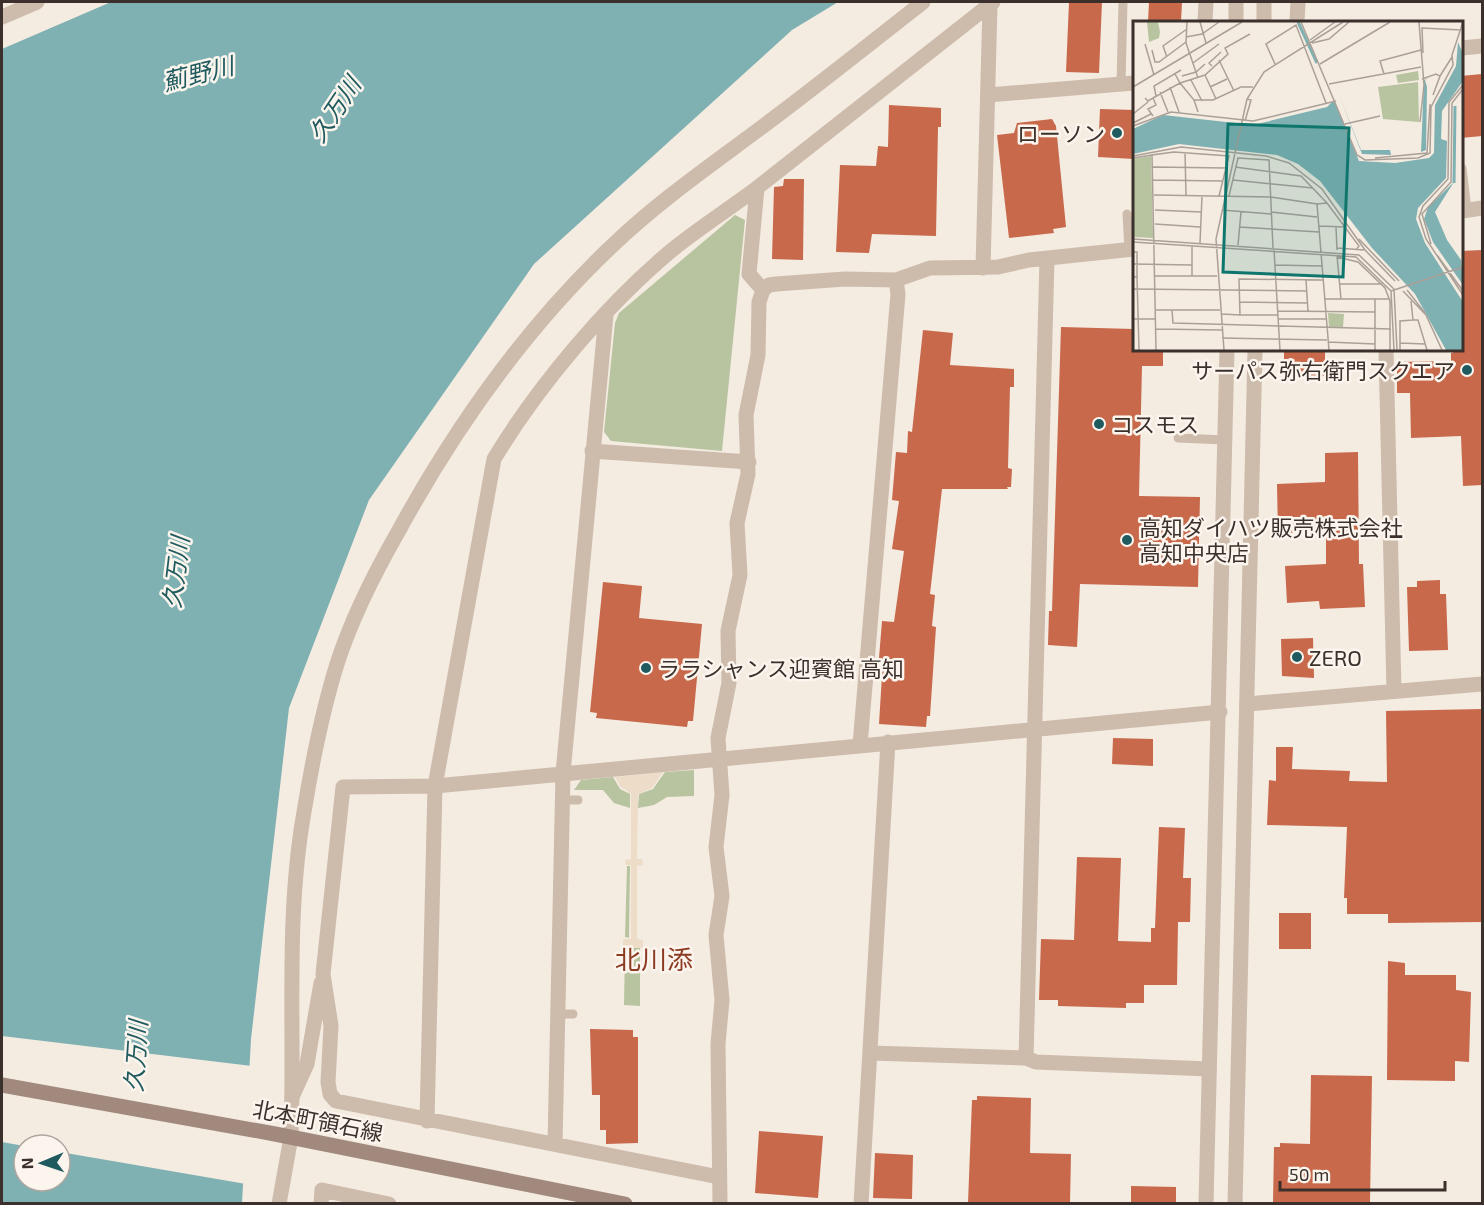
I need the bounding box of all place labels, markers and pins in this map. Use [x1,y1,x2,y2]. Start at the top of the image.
place label: ローソン [1017,120,1105,146]
marker: ローソン [1110,126,1124,140]
place label: サーパス弥右衛門スクエア [1191,357,1455,383]
marker: サーパス弥右衛門スクエア [1460,363,1474,377]
place label: コスモス [1111,411,1199,437]
marker: コスモス [1092,417,1106,431]
place label: 高知ダイハツ販売株式会社 高知中央店 [1139,514,1403,565]
marker: 高知ダイハツ販売株式会社 高知中央店 [1120,533,1134,547]
place label: ZERO [1309,644,1362,670]
marker: ZERO [1290,650,1304,664]
place label: ララシャンス迎賓館 高知 [658,655,904,681]
marker: ララシャンス迎賓館 高知 [639,661,653,675]

